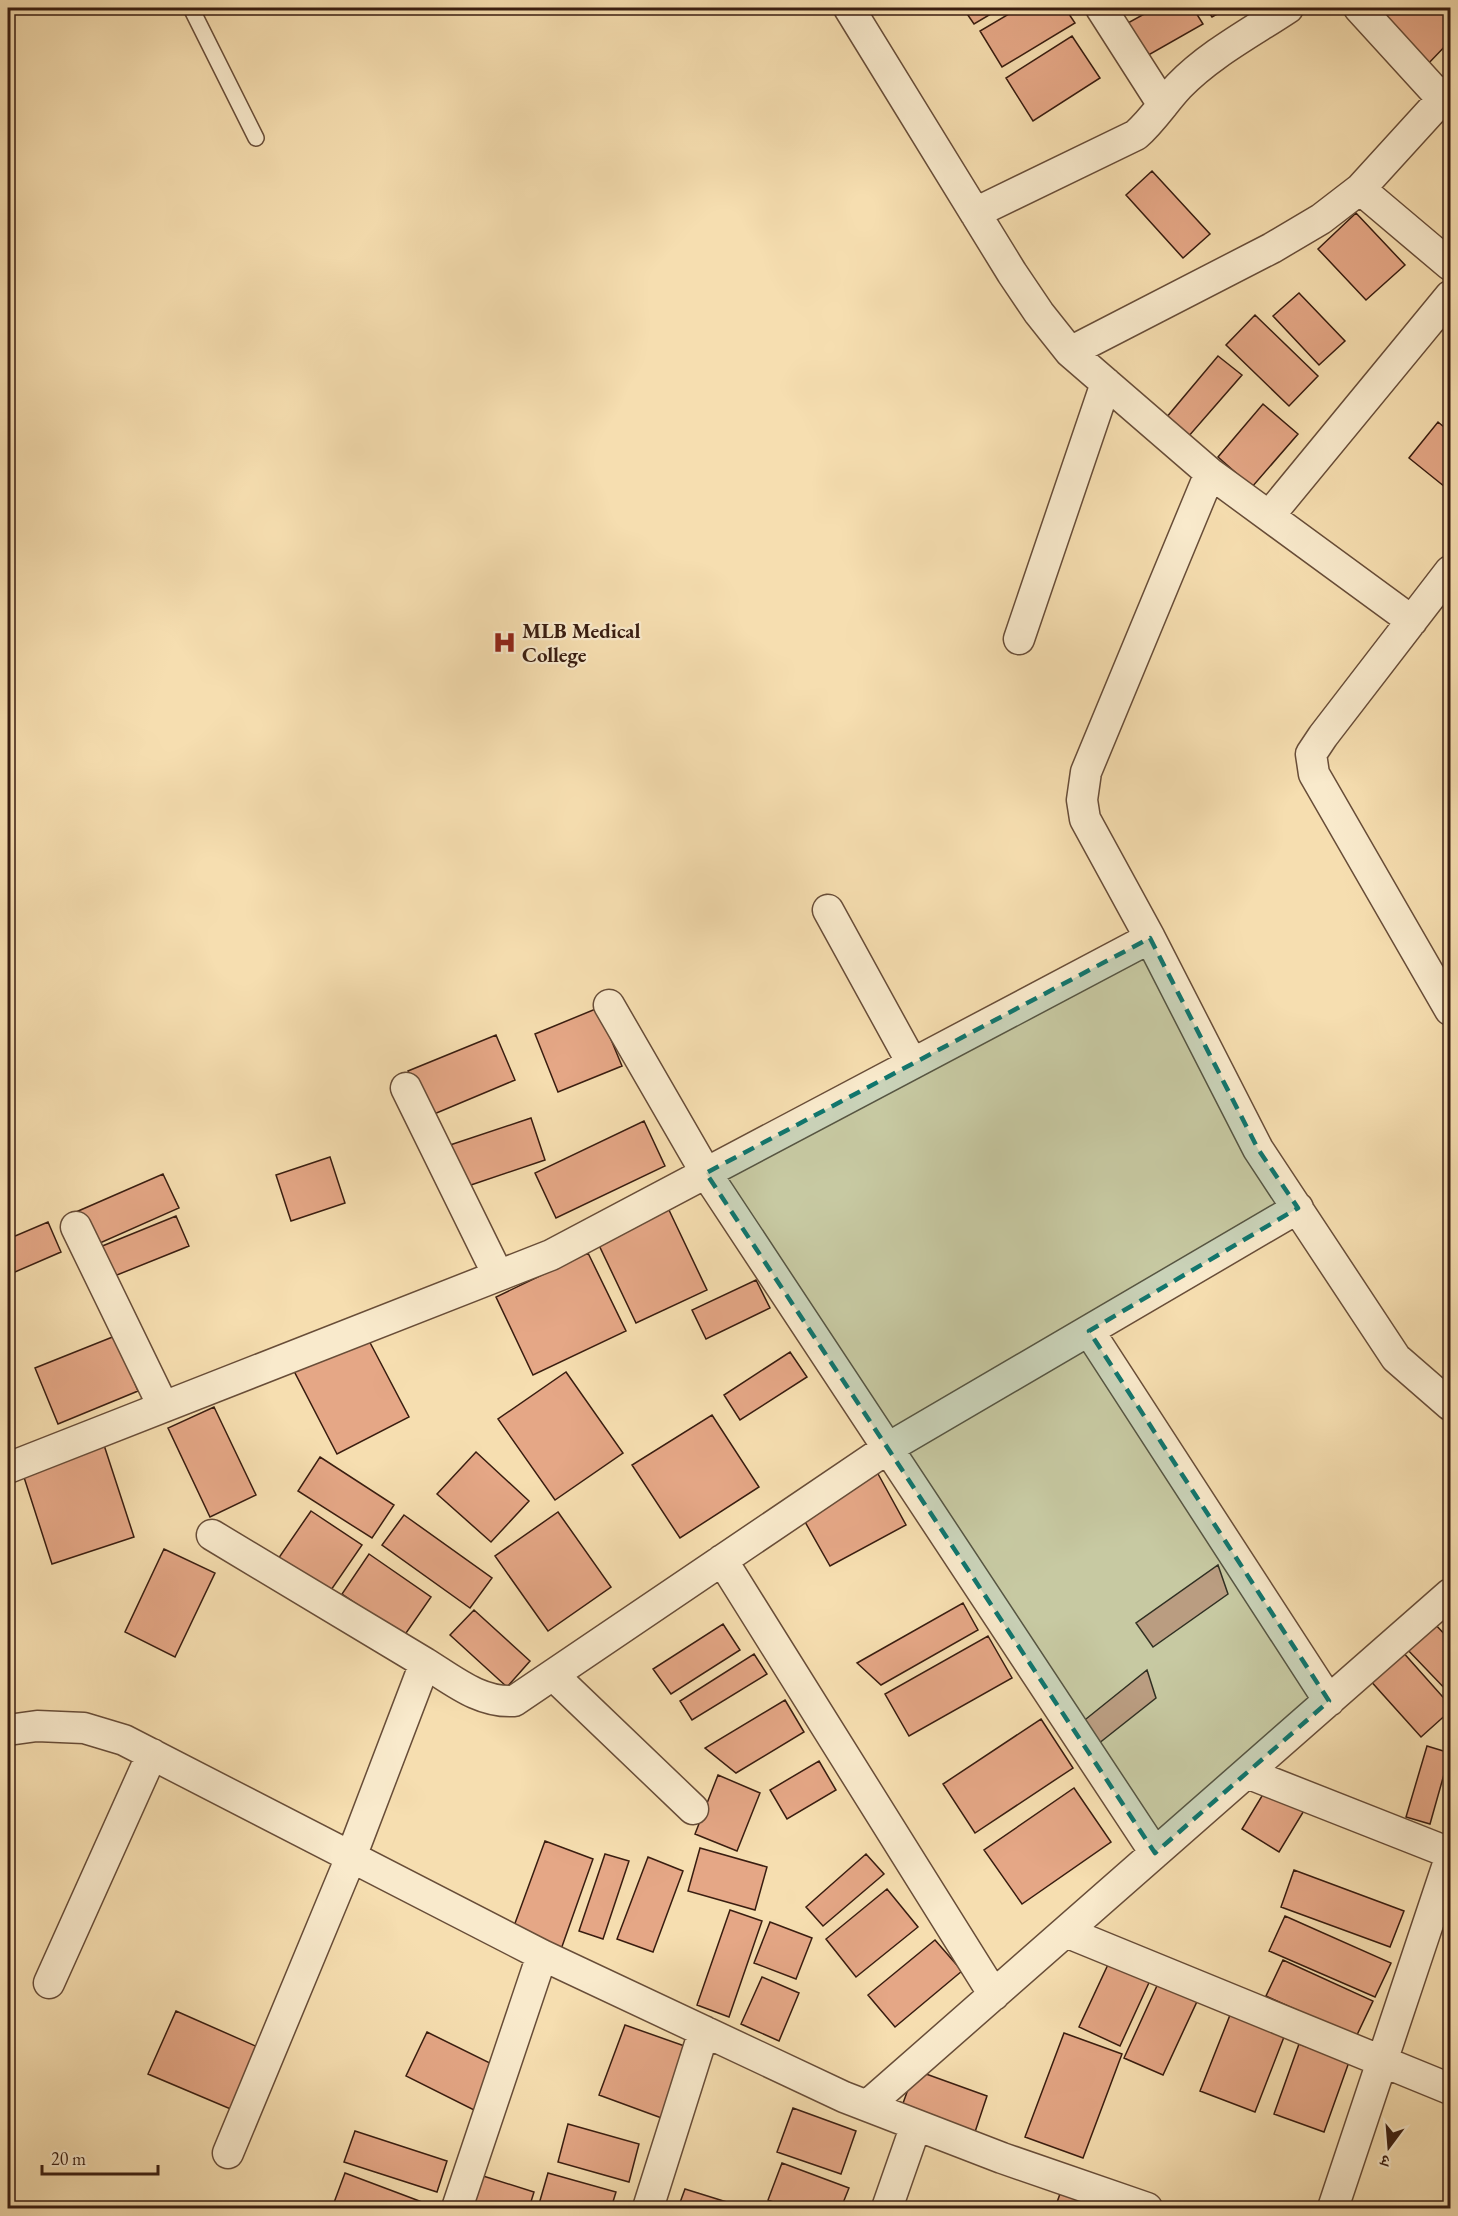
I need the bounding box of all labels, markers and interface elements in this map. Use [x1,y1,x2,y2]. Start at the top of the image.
place label: MLB Medical College [522,617,641,668]
hospital icon: MLB Medical College [491,630,517,656]
north arrow [1359,2117,1419,2177]
scale bar [42,2138,158,2176]
text: 20 m [51,2147,86,2170]
text: उ [1376,2149,1393,2172]

